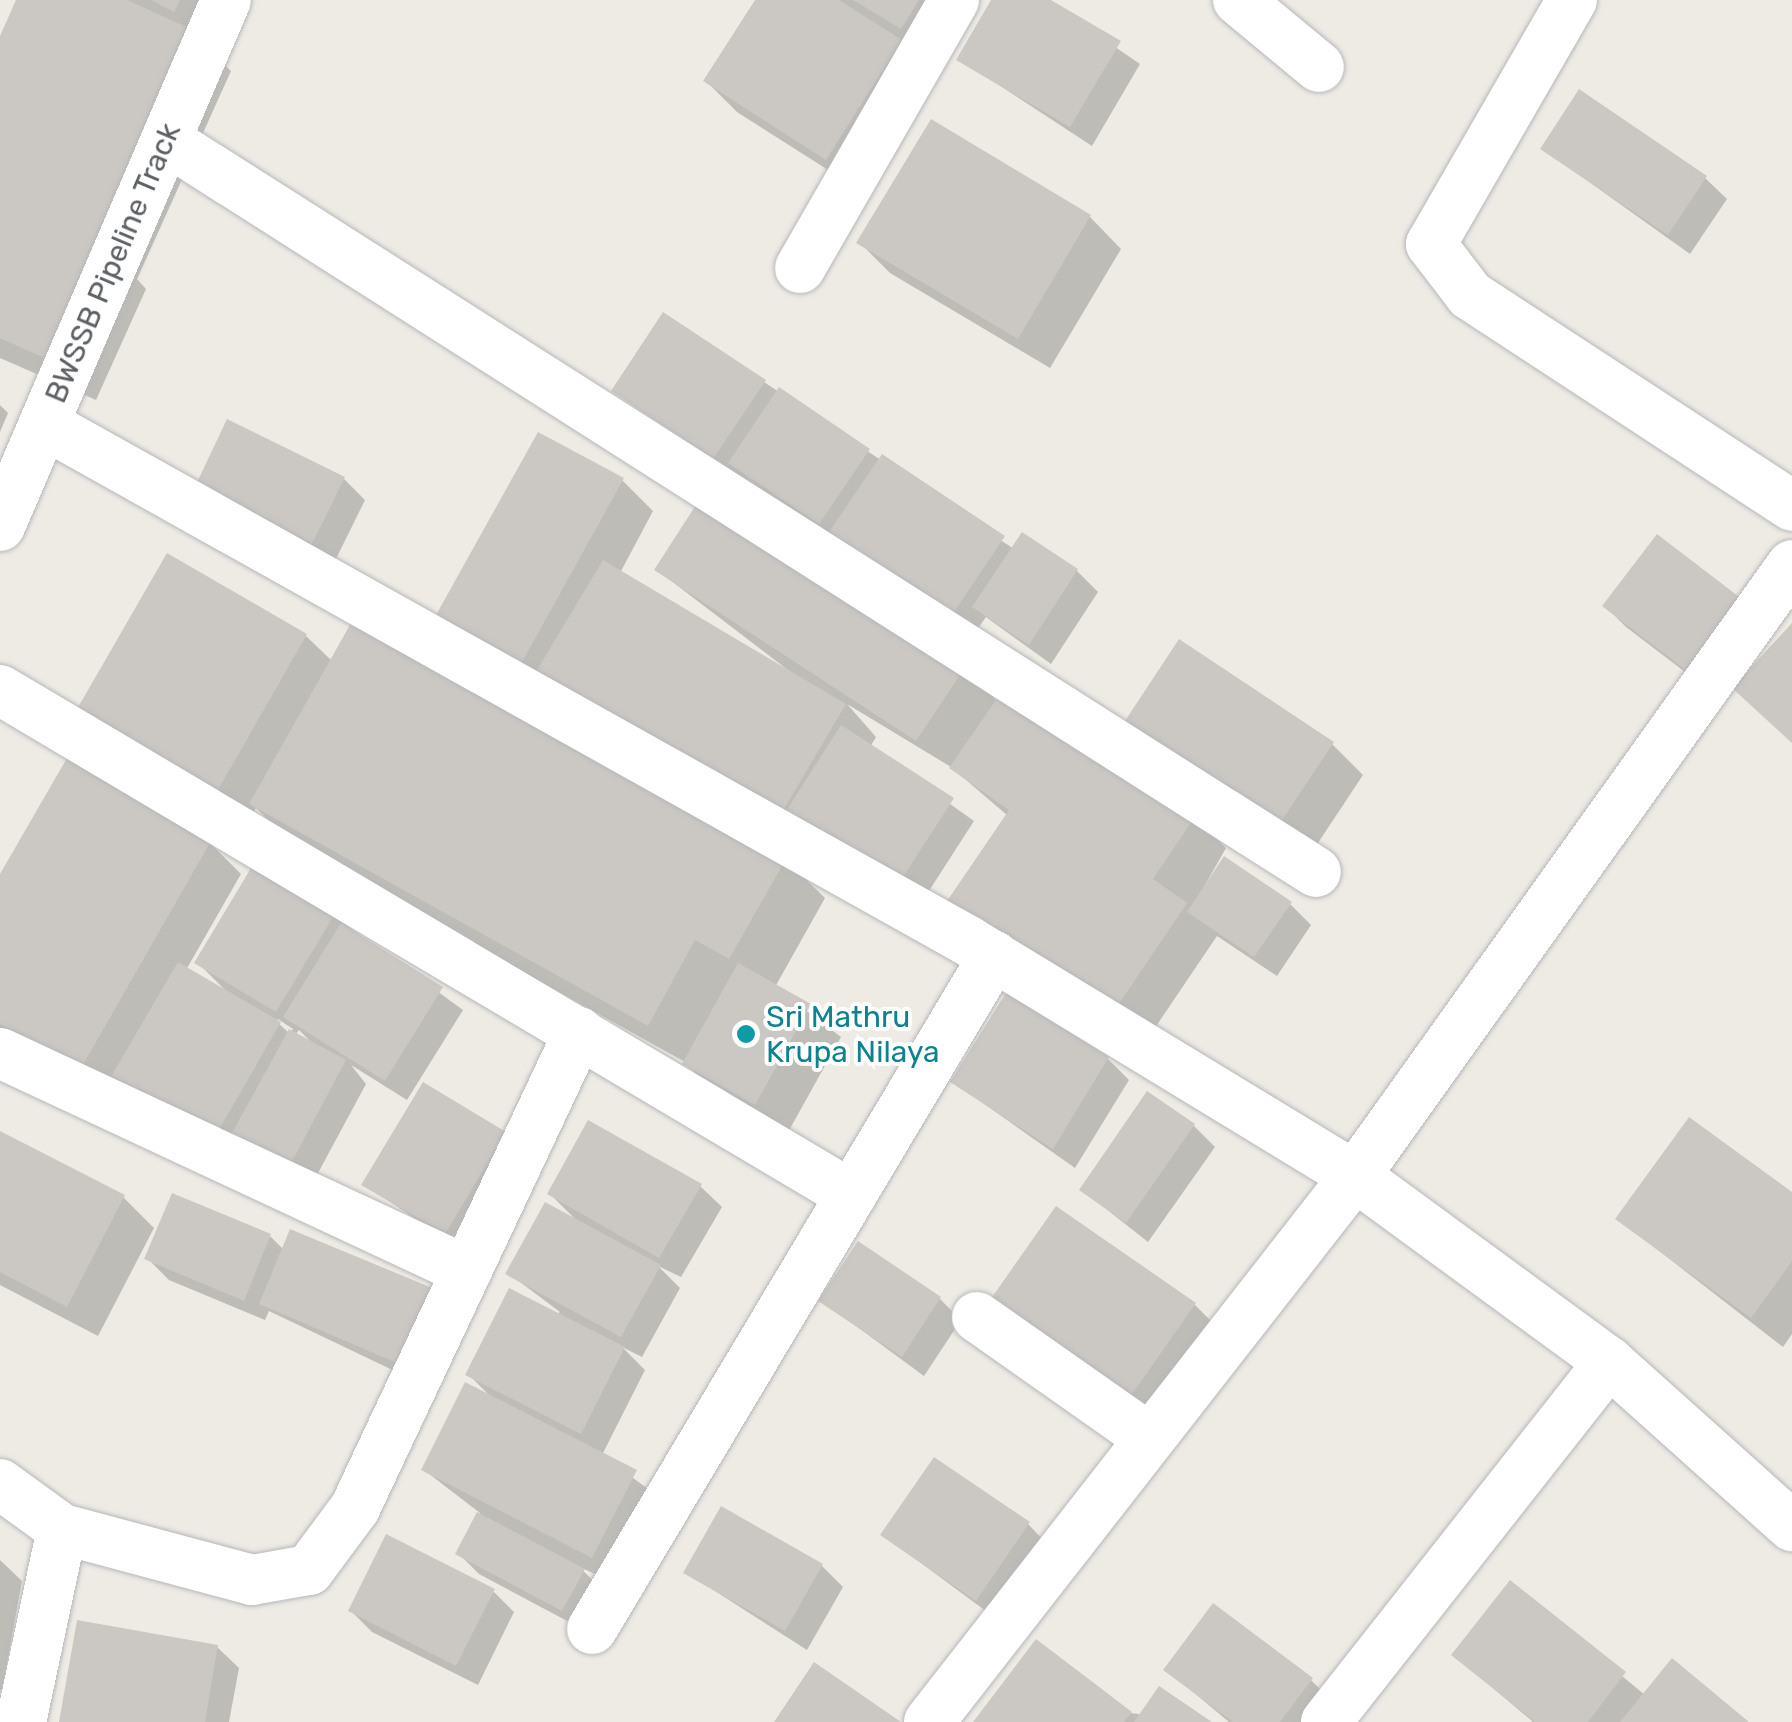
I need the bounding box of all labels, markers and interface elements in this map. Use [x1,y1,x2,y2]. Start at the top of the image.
street label: BWSSB Pipeline Track [38,117,188,409]
place label: Sri Mathru Krupa Nilaya [766,999,939,1070]
marker: Sri Mathru Krupa Nilaya [735,1023,757,1045]

